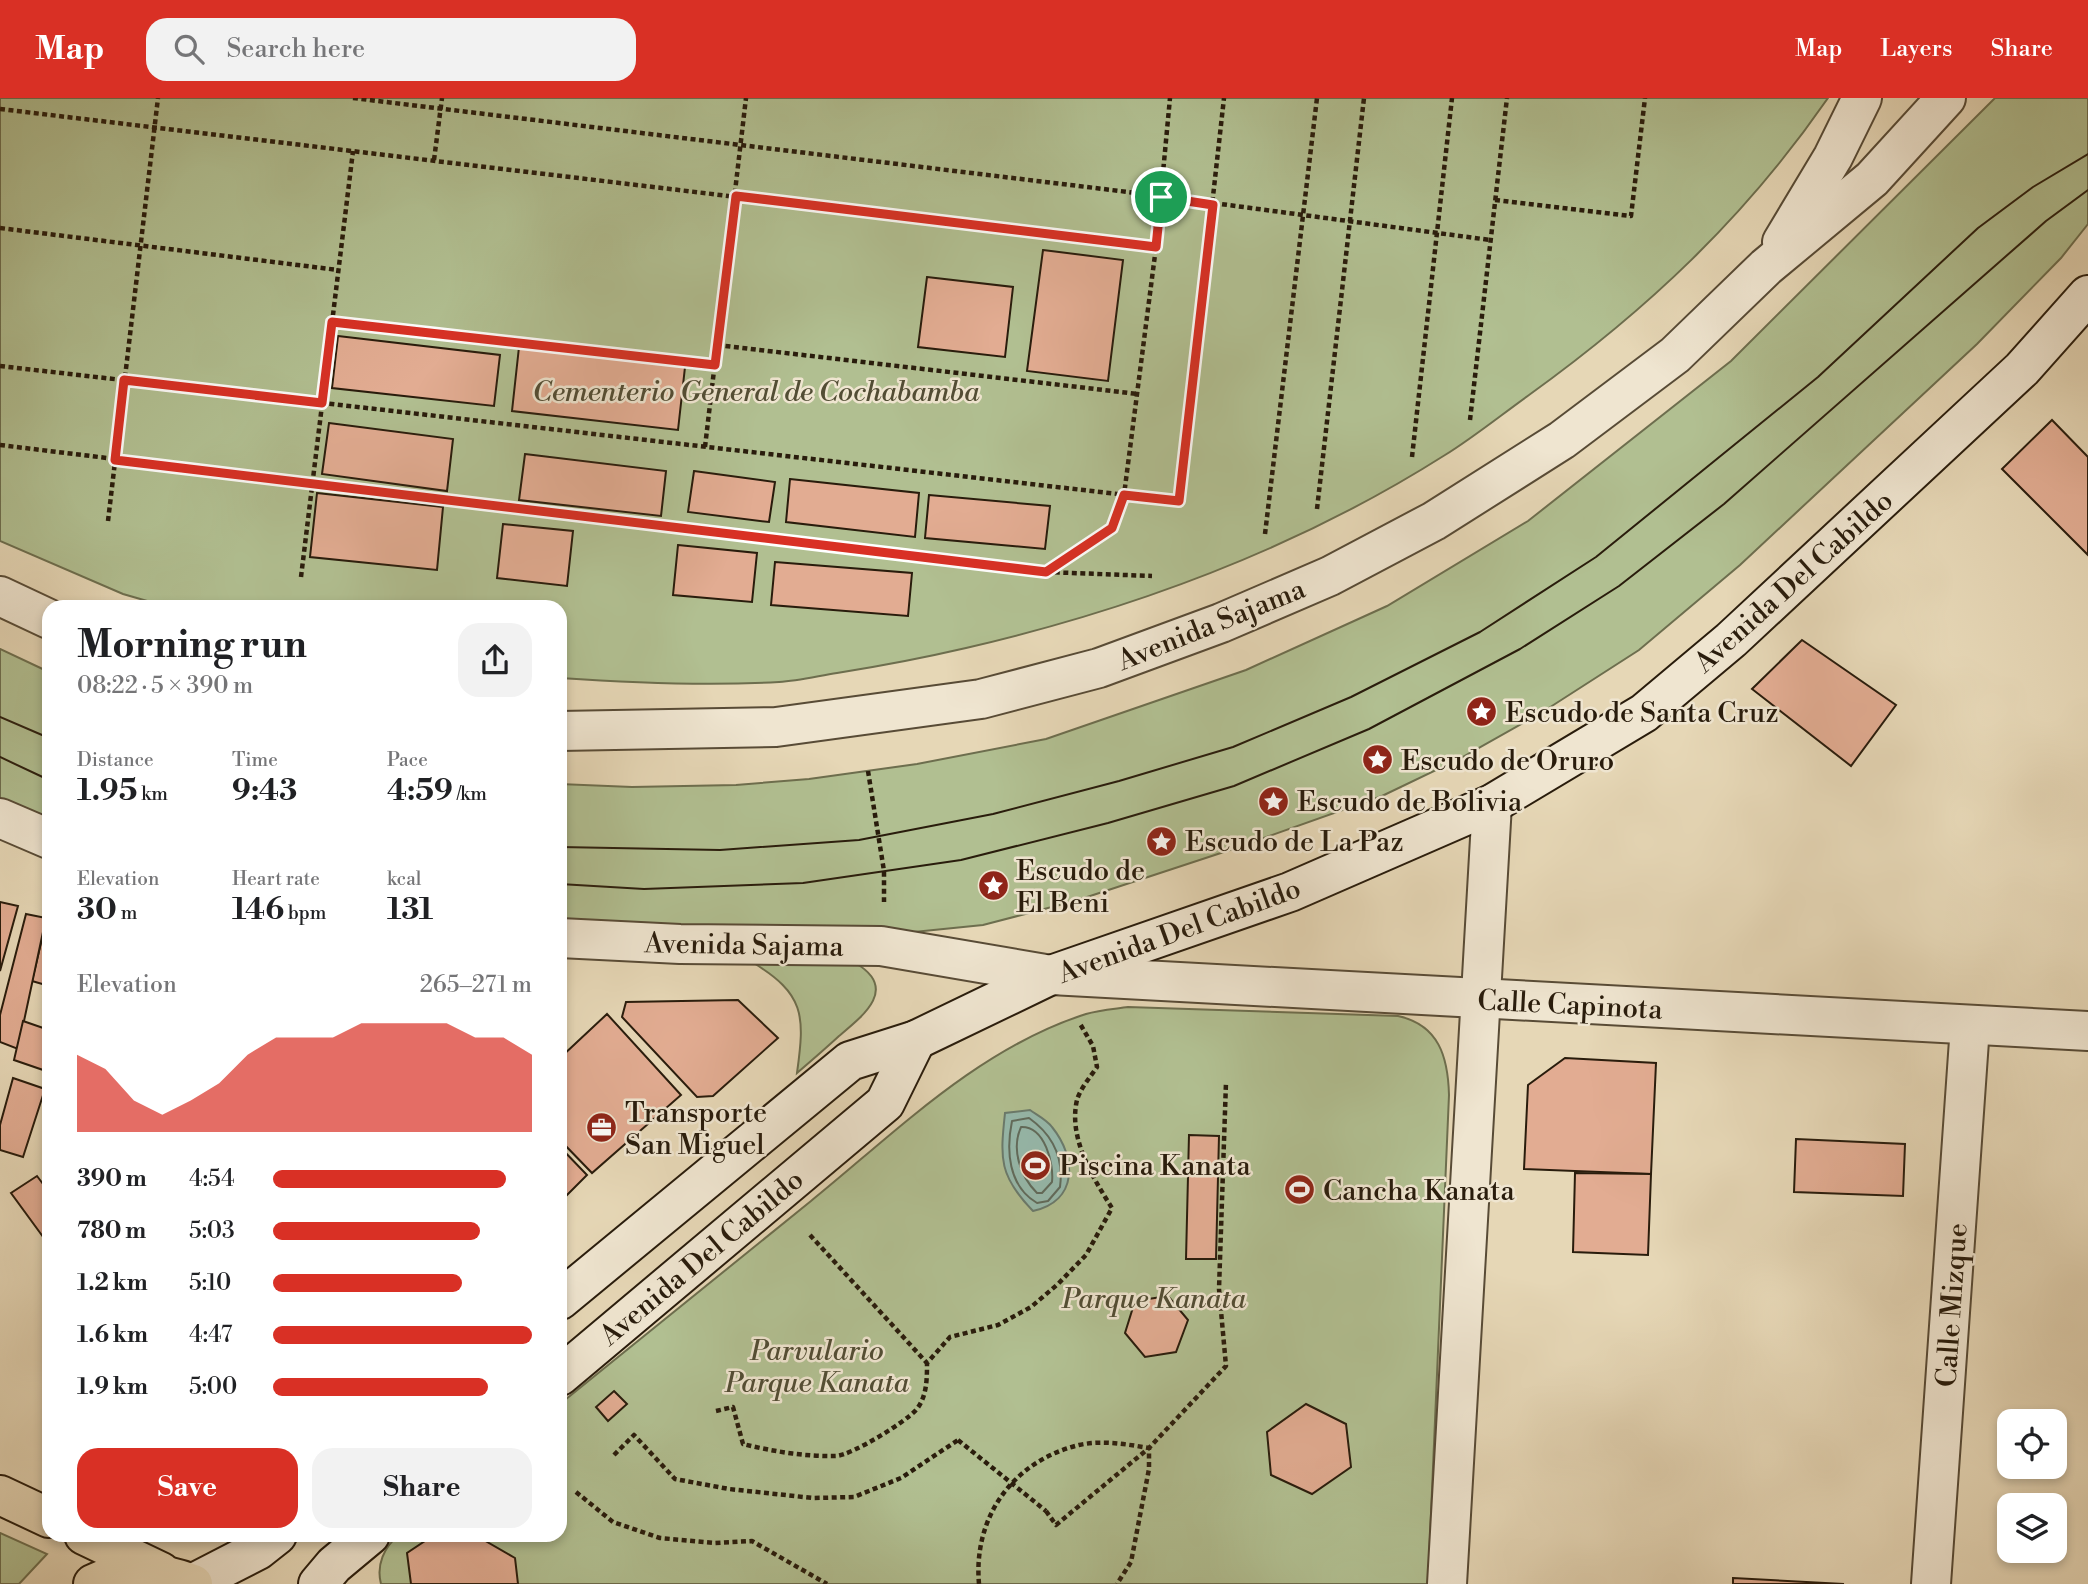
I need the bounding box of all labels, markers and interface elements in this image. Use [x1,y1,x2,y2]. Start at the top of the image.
search box [146,18,636,81]
text: Map [35,29,104,70]
icon: search [170,30,208,68]
text: Search here [226,33,365,65]
text: Map [1795,34,1842,64]
text: Layers [1880,34,1952,64]
text: Share [1990,34,2053,64]
pin [1131,167,1191,227]
icon: arrive [1142,178,1180,216]
park label: Cementerio General de Cochabamba [533,375,980,410]
street label: Avenida Del Cabildo [1687,484,1901,681]
street label: Avenida Sajama [1112,572,1311,679]
text: Morning run [77,622,307,669]
button: share [458,623,532,697]
text: 08:22 · 5 × 390 m [77,672,253,700]
place icon: Escudo de Santa Cruz [1465,695,1499,729]
place label: Escudo de Santa Cruz [1505,696,1779,731]
place icon: Escudo de Oruro [1361,743,1395,777]
place label: Escudo de Oruro [1401,744,1614,779]
text: Distance [77,748,154,772]
text: Time [232,748,278,772]
text: Pace [387,748,428,772]
text: 1.95 [77,772,137,810]
text: 9:43 [232,772,297,810]
text: 4:59 [387,772,453,810]
text: km [137,782,168,806]
text: /km [453,782,487,806]
place icon: Escudo de Bolivia [1257,784,1291,818]
place label: Escudo de Bolivia [1297,785,1523,820]
place icon: Escudo de La Paz [1145,824,1179,858]
place label: Escudo de La Paz [1185,825,1404,860]
place label: Escudo de El Beni [1016,854,1145,921]
text: Elevation [77,867,159,891]
text: Heart rate [232,867,320,891]
text: kcal [387,867,421,891]
place icon: Escudo de El Beni [976,869,1010,903]
street label: Avenida Del Cabildo [1052,871,1306,992]
text: 30 [77,891,117,929]
text: 146 [232,891,284,929]
text: 131 [387,891,433,929]
text: m [117,901,137,925]
text: bpm [284,901,326,925]
street label: Avenida Sajama [643,926,845,965]
text: Elevation [77,971,177,999]
text: 265–271 m [420,971,532,999]
street label: Calle Capinota [1476,983,1664,1028]
place label: Transporte San Miguel [625,1096,767,1163]
office icon: Transporte San Miguel [585,1111,619,1145]
sports icon: Piscina Kanata [1019,1148,1053,1182]
place label: Piscina Kanata [1059,1149,1252,1184]
street label: Avenida Del Cabildo [592,1163,811,1354]
text: 390 m [77,1165,147,1193]
text: 4:54 [189,1165,235,1193]
sports icon: Cancha Kanata [1283,1173,1317,1207]
place label: Cancha Kanata [1323,1174,1516,1209]
text: 780 m [77,1217,146,1245]
text: 5:03 [189,1217,235,1245]
street label: Calle Mizque [1929,1222,1976,1388]
text: 1.2 km [77,1269,148,1297]
text: 5:10 [189,1269,231,1297]
park label: Parque Kanata [1061,1282,1246,1317]
text: 1.6 km [77,1321,148,1349]
text: 4:47 [189,1321,232,1349]
park label: Parvulario Parque Kanata [724,1334,909,1401]
text: 1.9 km [77,1373,148,1401]
text: 5:00 [189,1373,237,1401]
map controls [1997,1409,2067,1563]
button: locate [1997,1409,2067,1479]
button: Save [77,1448,298,1528]
button: Share [312,1448,532,1528]
button: layers [1997,1493,2067,1563]

